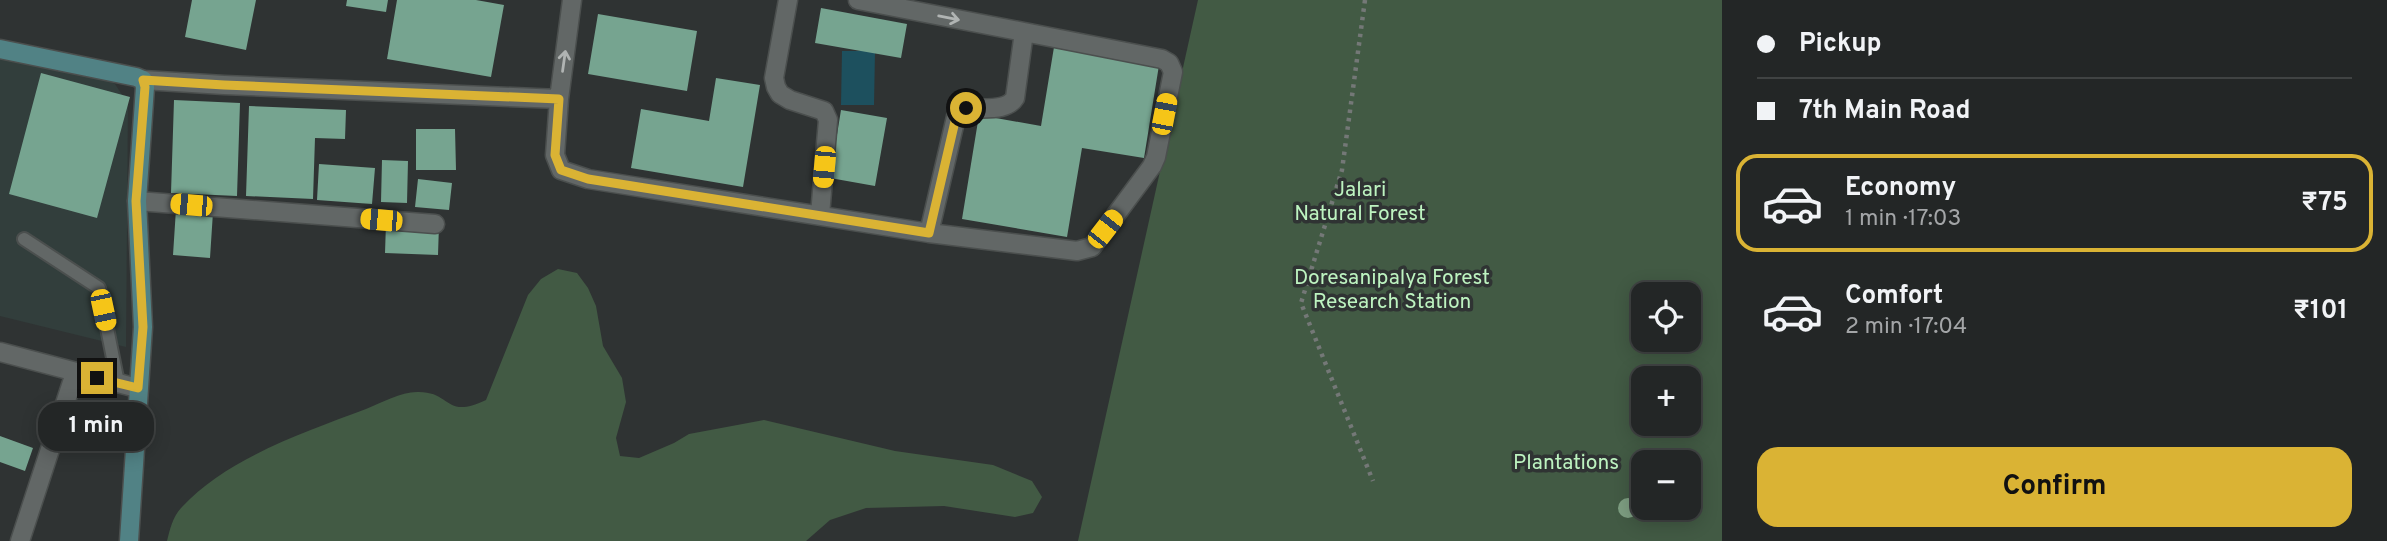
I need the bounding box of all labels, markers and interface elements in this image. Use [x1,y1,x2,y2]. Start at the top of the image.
one-way arrow [937,11,960,25]
text: Pickup [1799,28,1882,61]
one-way arrow [557,50,570,73]
car [1150,91,1179,137]
route start [950,92,982,124]
text: 7th Main Road [1799,95,1971,128]
car [812,145,837,189]
icon: car [1761,172,1824,235]
text: Economy [1845,172,1956,205]
park label: Jalari Natural Forest [1294,177,1426,228]
text: ₹75 [2301,187,2348,220]
car [170,193,213,217]
text: 1 min · 17:03 [1845,205,1961,234]
car [1084,206,1127,252]
car [360,208,403,232]
park label: Doresanipalya Forest Research Station [1294,265,1490,316]
icon: car [1761,280,1824,343]
text: Comfort [1845,280,1943,313]
map controls [1631,282,1701,520]
button: locate [1631,282,1701,352]
car [89,287,118,333]
text: ₹101 [2293,295,2348,328]
text: 2 min · 17:04 [1845,313,1967,342]
route end [81,362,113,394]
button: + [1631,366,1701,436]
callout: 1 min [39,402,155,452]
text: 1 min [68,412,124,441]
button: Confirm [1757,447,2352,527]
park label: Plantations [1513,450,1619,477]
button: − [1631,450,1701,520]

